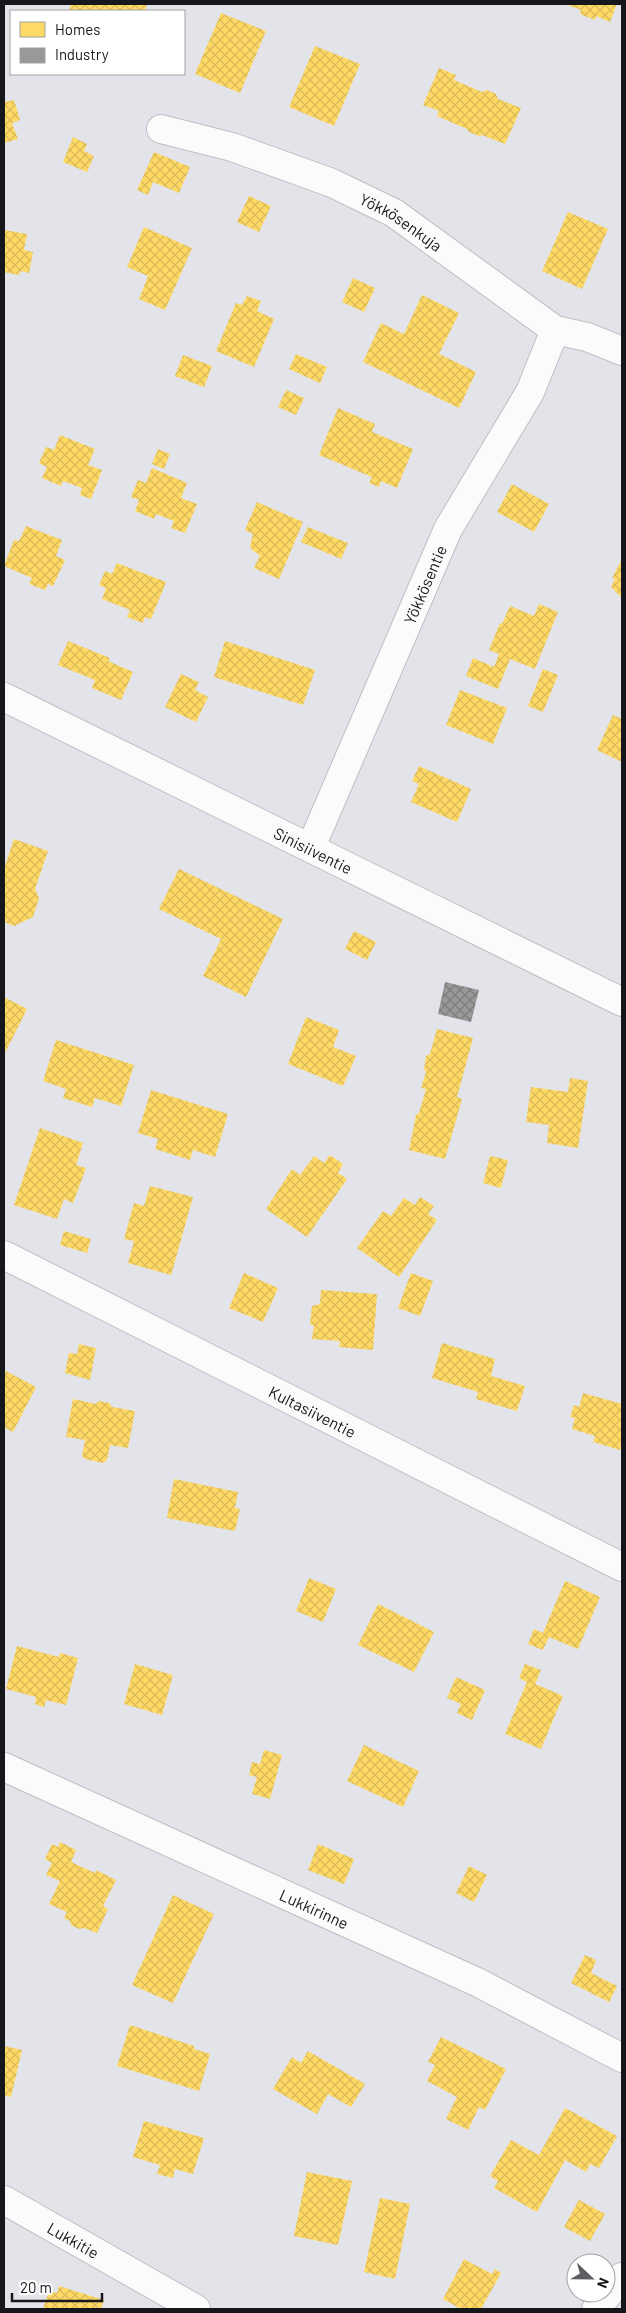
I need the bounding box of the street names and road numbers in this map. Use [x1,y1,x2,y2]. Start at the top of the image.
street label: Yökkösenkuja [357,188,446,255]
street label: Yökkösentie [399,542,450,627]
street label: Sinisiiventie [271,822,356,877]
street label: Kultasiiventie [266,1381,360,1441]
street label: Lukkirinne [277,1884,352,1932]
street label: Lukkitie [44,2217,103,2262]

